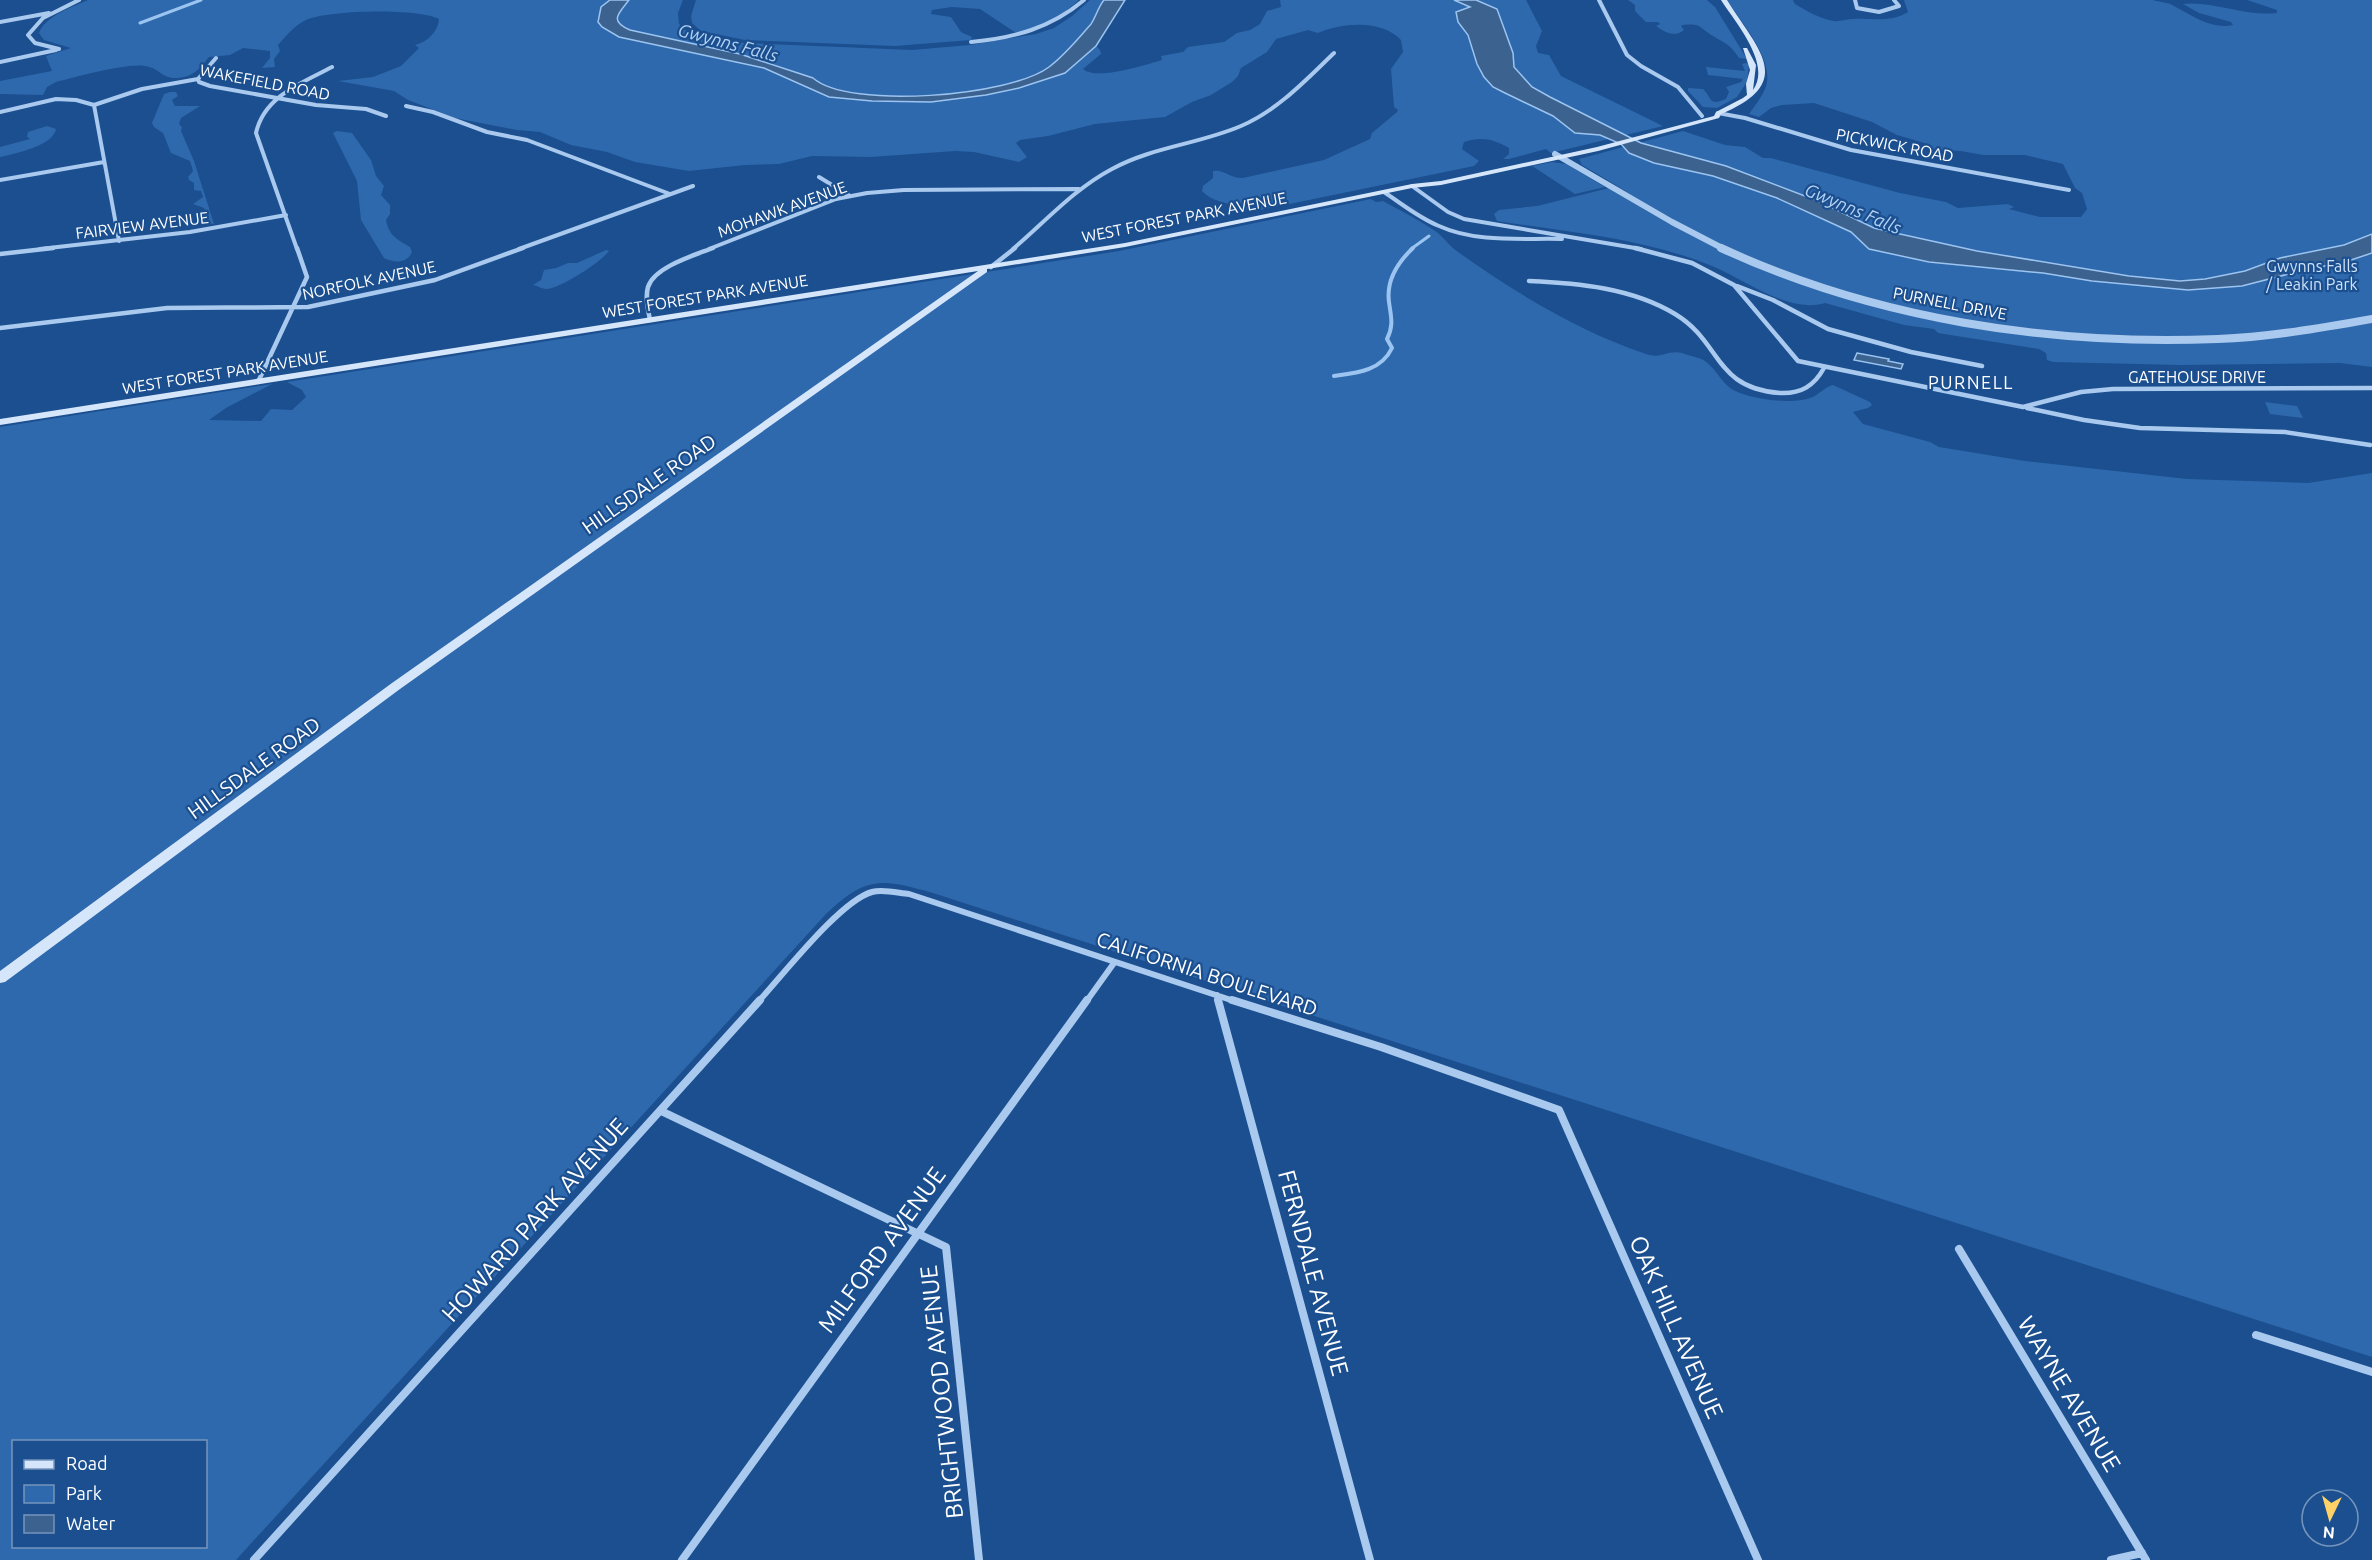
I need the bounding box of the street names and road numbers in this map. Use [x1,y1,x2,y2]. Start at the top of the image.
street label: WAKEFIELD ROAD [198,61,332,103]
street label: PICKWICK ROAD [1835,125,1955,165]
street label: MOHAWK AVENUE [715,177,849,241]
street label: WEST FOREST PARK AVENUE [1080,188,1288,246]
street label: FAIRVIEW AVENUE [74,208,210,242]
street label: NORFOLK AVENUE [301,257,438,303]
street label: WEST FOREST PARK AVENUE [601,271,809,321]
street label: PURNELL DRIVE [1892,283,2008,323]
street label: WEST FOREST PARK AVENUE [121,347,329,397]
street label: GATEHOUSE DRIVE [2128,368,2266,386]
street label: HILLSDALE ROAD [577,429,720,538]
street label: HILLSDALE ROAD [183,712,324,823]
street label: CALIFORNIA BOULEVARD [1094,927,1321,1020]
street label: HOWARD PARK AVENUE [436,1112,633,1327]
street label: MILFORD AVENUE [813,1162,951,1338]
street label: FERNDALE AVENUE [1273,1167,1354,1379]
street label: OAK HILL AVENUE [1624,1231,1729,1422]
street label: BRIGHTWOOD AVENUE [915,1264,968,1520]
street label: WAYNE AVENUE [2013,1311,2126,1476]

